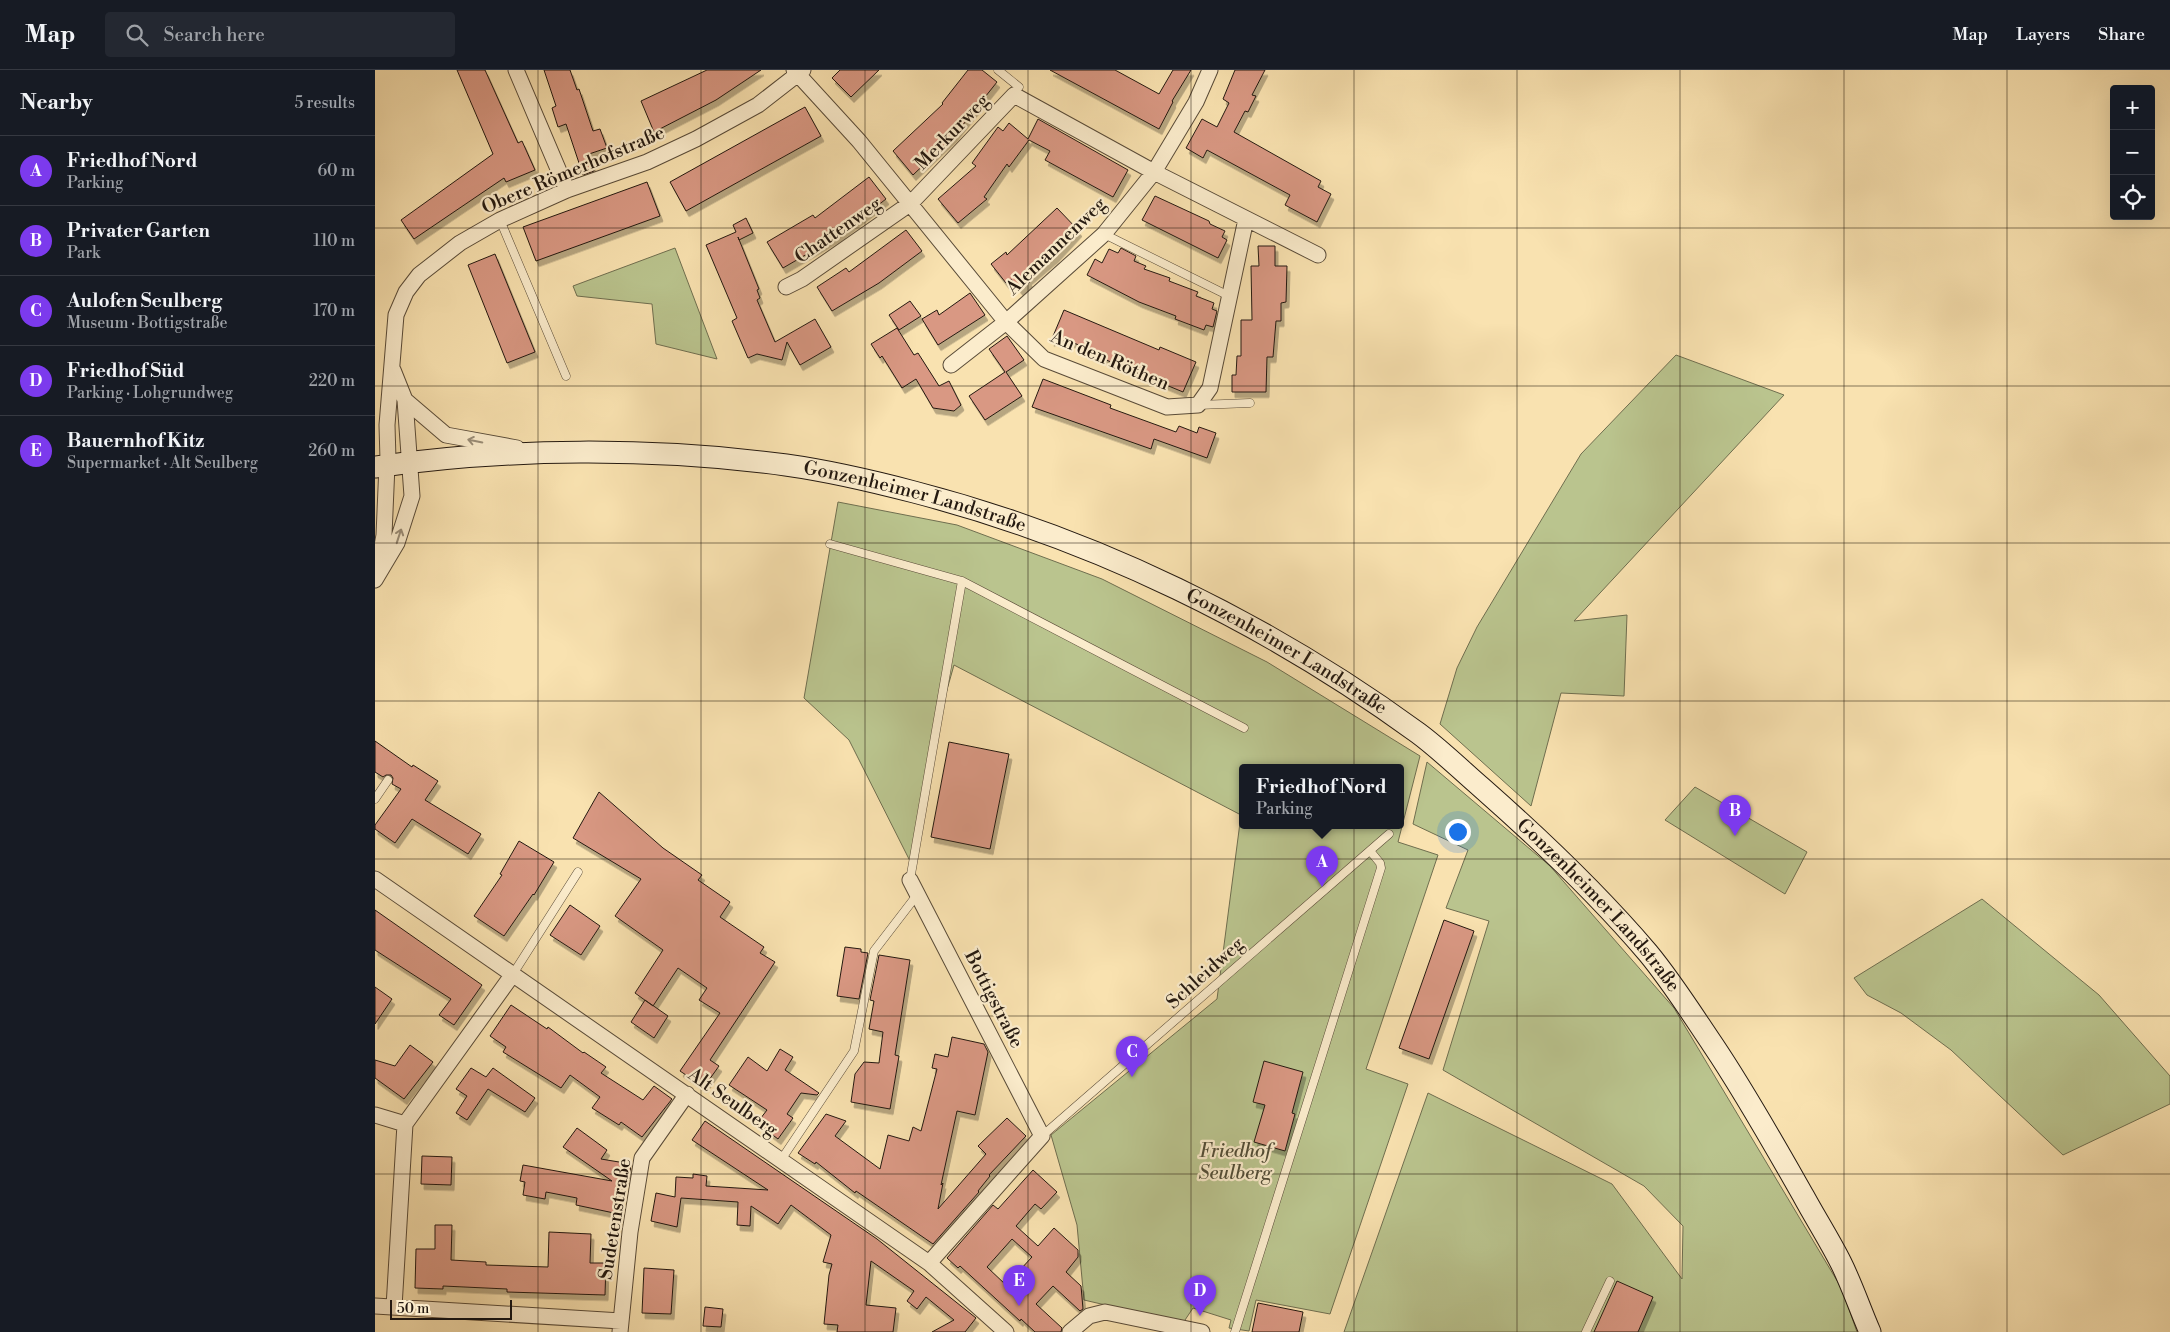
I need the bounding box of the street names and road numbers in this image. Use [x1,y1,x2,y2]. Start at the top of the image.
street label: Merkurweg [910,89,994,175]
street label: Obere Römerhofstraße [478,121,668,219]
street label: Chattenweg [790,191,886,269]
street label: Alemannenweg [1000,192,1111,301]
street label: An den Röthen [1046,324,1173,396]
street label: Gonzenheimer Landstraße [802,456,1029,537]
street label: Gonzenheimer Landstraße [1182,583,1392,720]
street label: Gonzenheimer Landstraße [1512,813,1685,997]
street label: Schleidweg [1161,932,1249,1014]
street label: Bottigstraße [959,945,1029,1052]
street label: Alt Seulberg [682,1062,783,1142]
street label: Sudetenstraße [594,1156,636,1282]

